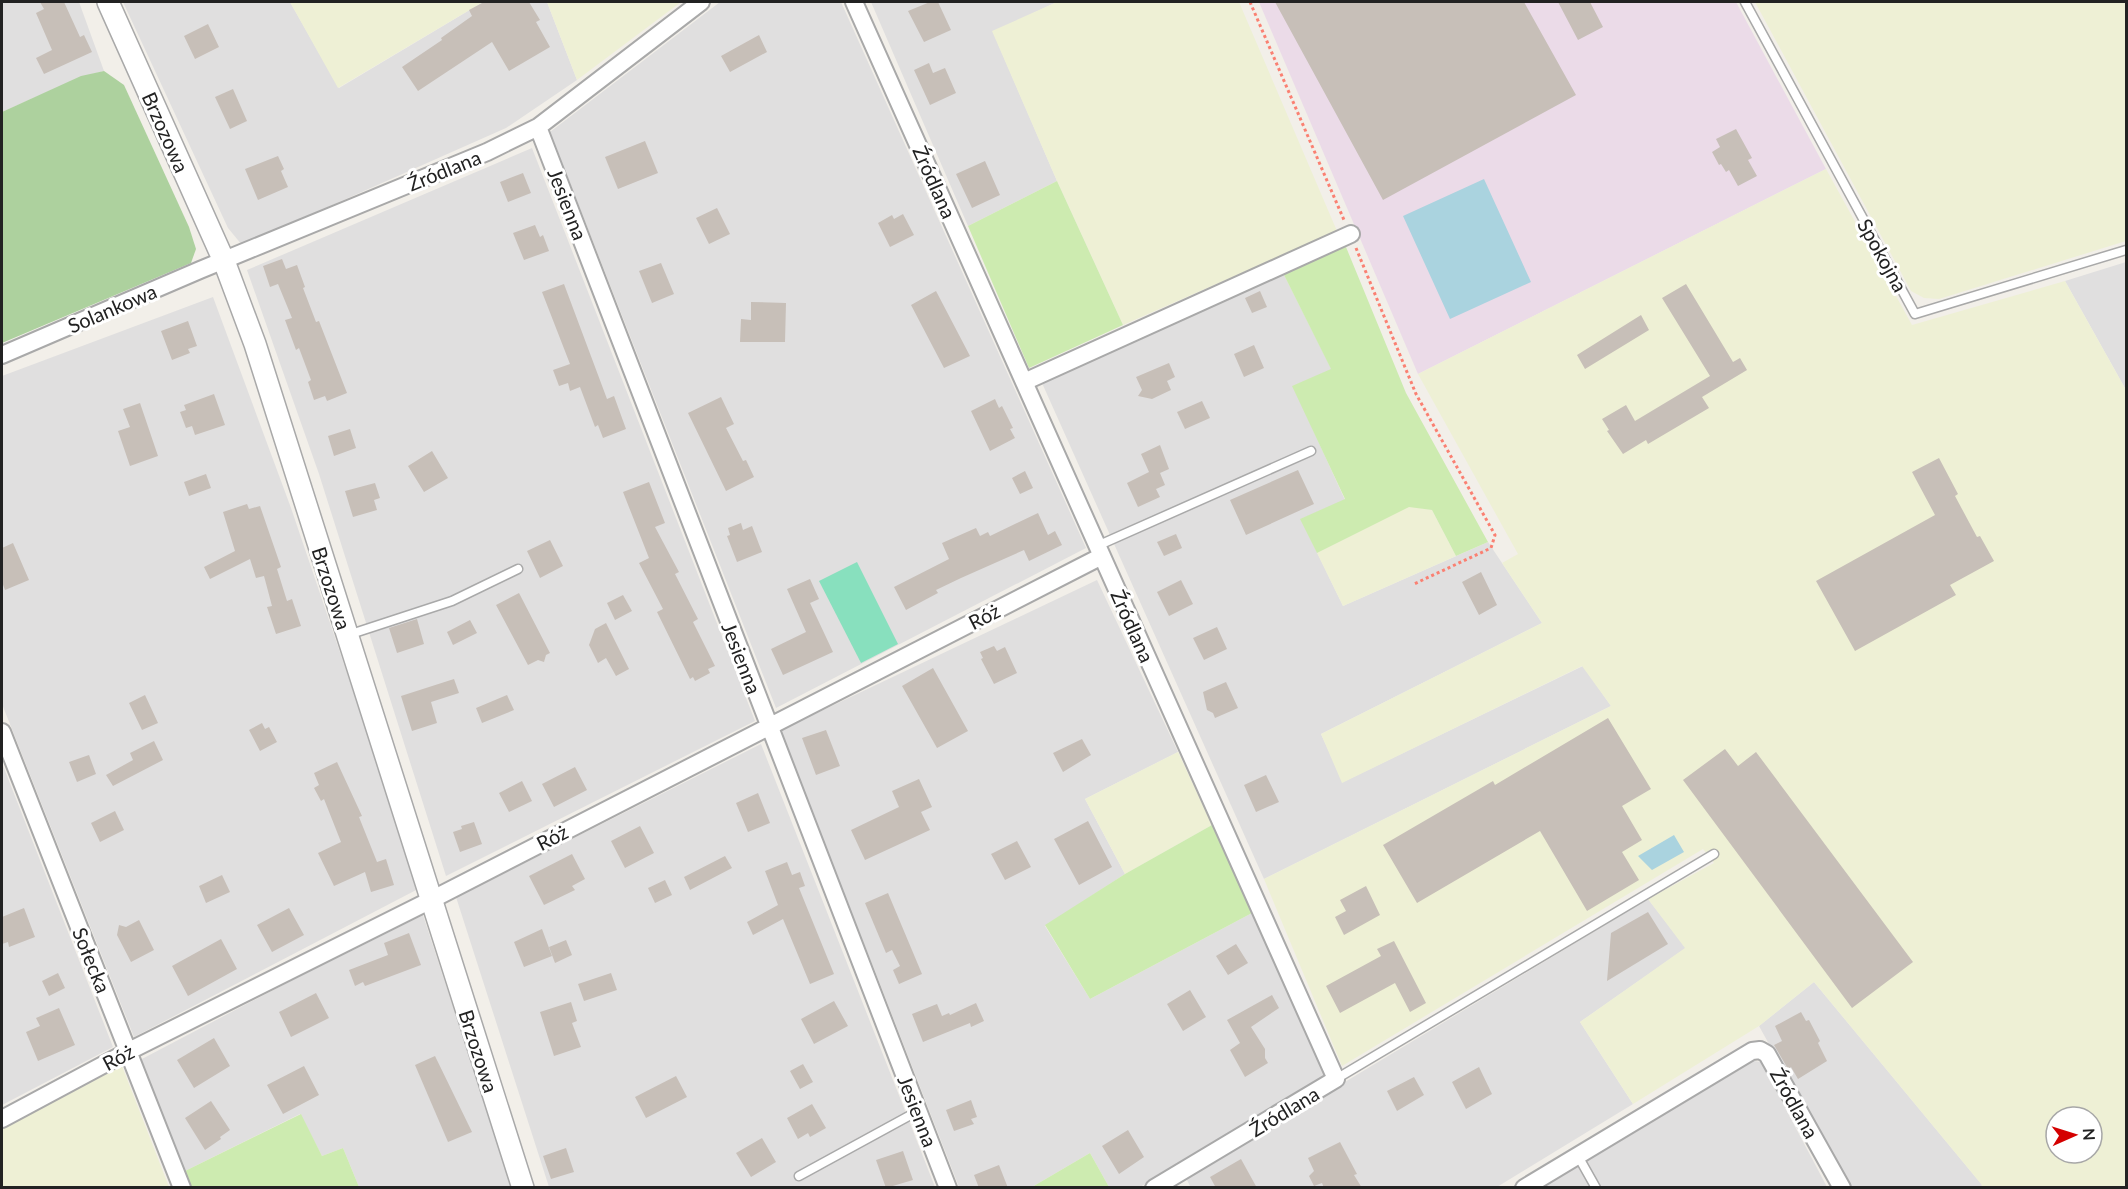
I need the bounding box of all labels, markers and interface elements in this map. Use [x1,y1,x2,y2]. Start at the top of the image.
street label: Brzozowa [138,88,194,176]
street label: Źródlana [908,142,962,222]
street label: Źródlana [404,144,484,196]
street label: Jesienna [543,165,593,243]
street label: Spokojna [1853,214,1913,296]
street label: Solankowa [64,279,160,337]
street label: Brzozowa [307,544,357,632]
street label: Źródlana [1106,586,1160,666]
street label: Róż [964,598,1004,634]
street label: Jesienna [717,619,767,697]
street label: Róż [532,819,572,855]
street label: Sołecka [68,924,116,996]
street label: Brzozowa [454,1007,504,1095]
street label: Róż [98,1039,138,1075]
street label: Źródlana [1766,1064,1824,1142]
street label: Jesienna [893,1072,943,1150]
street label: Źródlana [1245,1081,1323,1141]
north arrow [2044,1105,2104,1165]
text: N [2080,1128,2099,1141]

